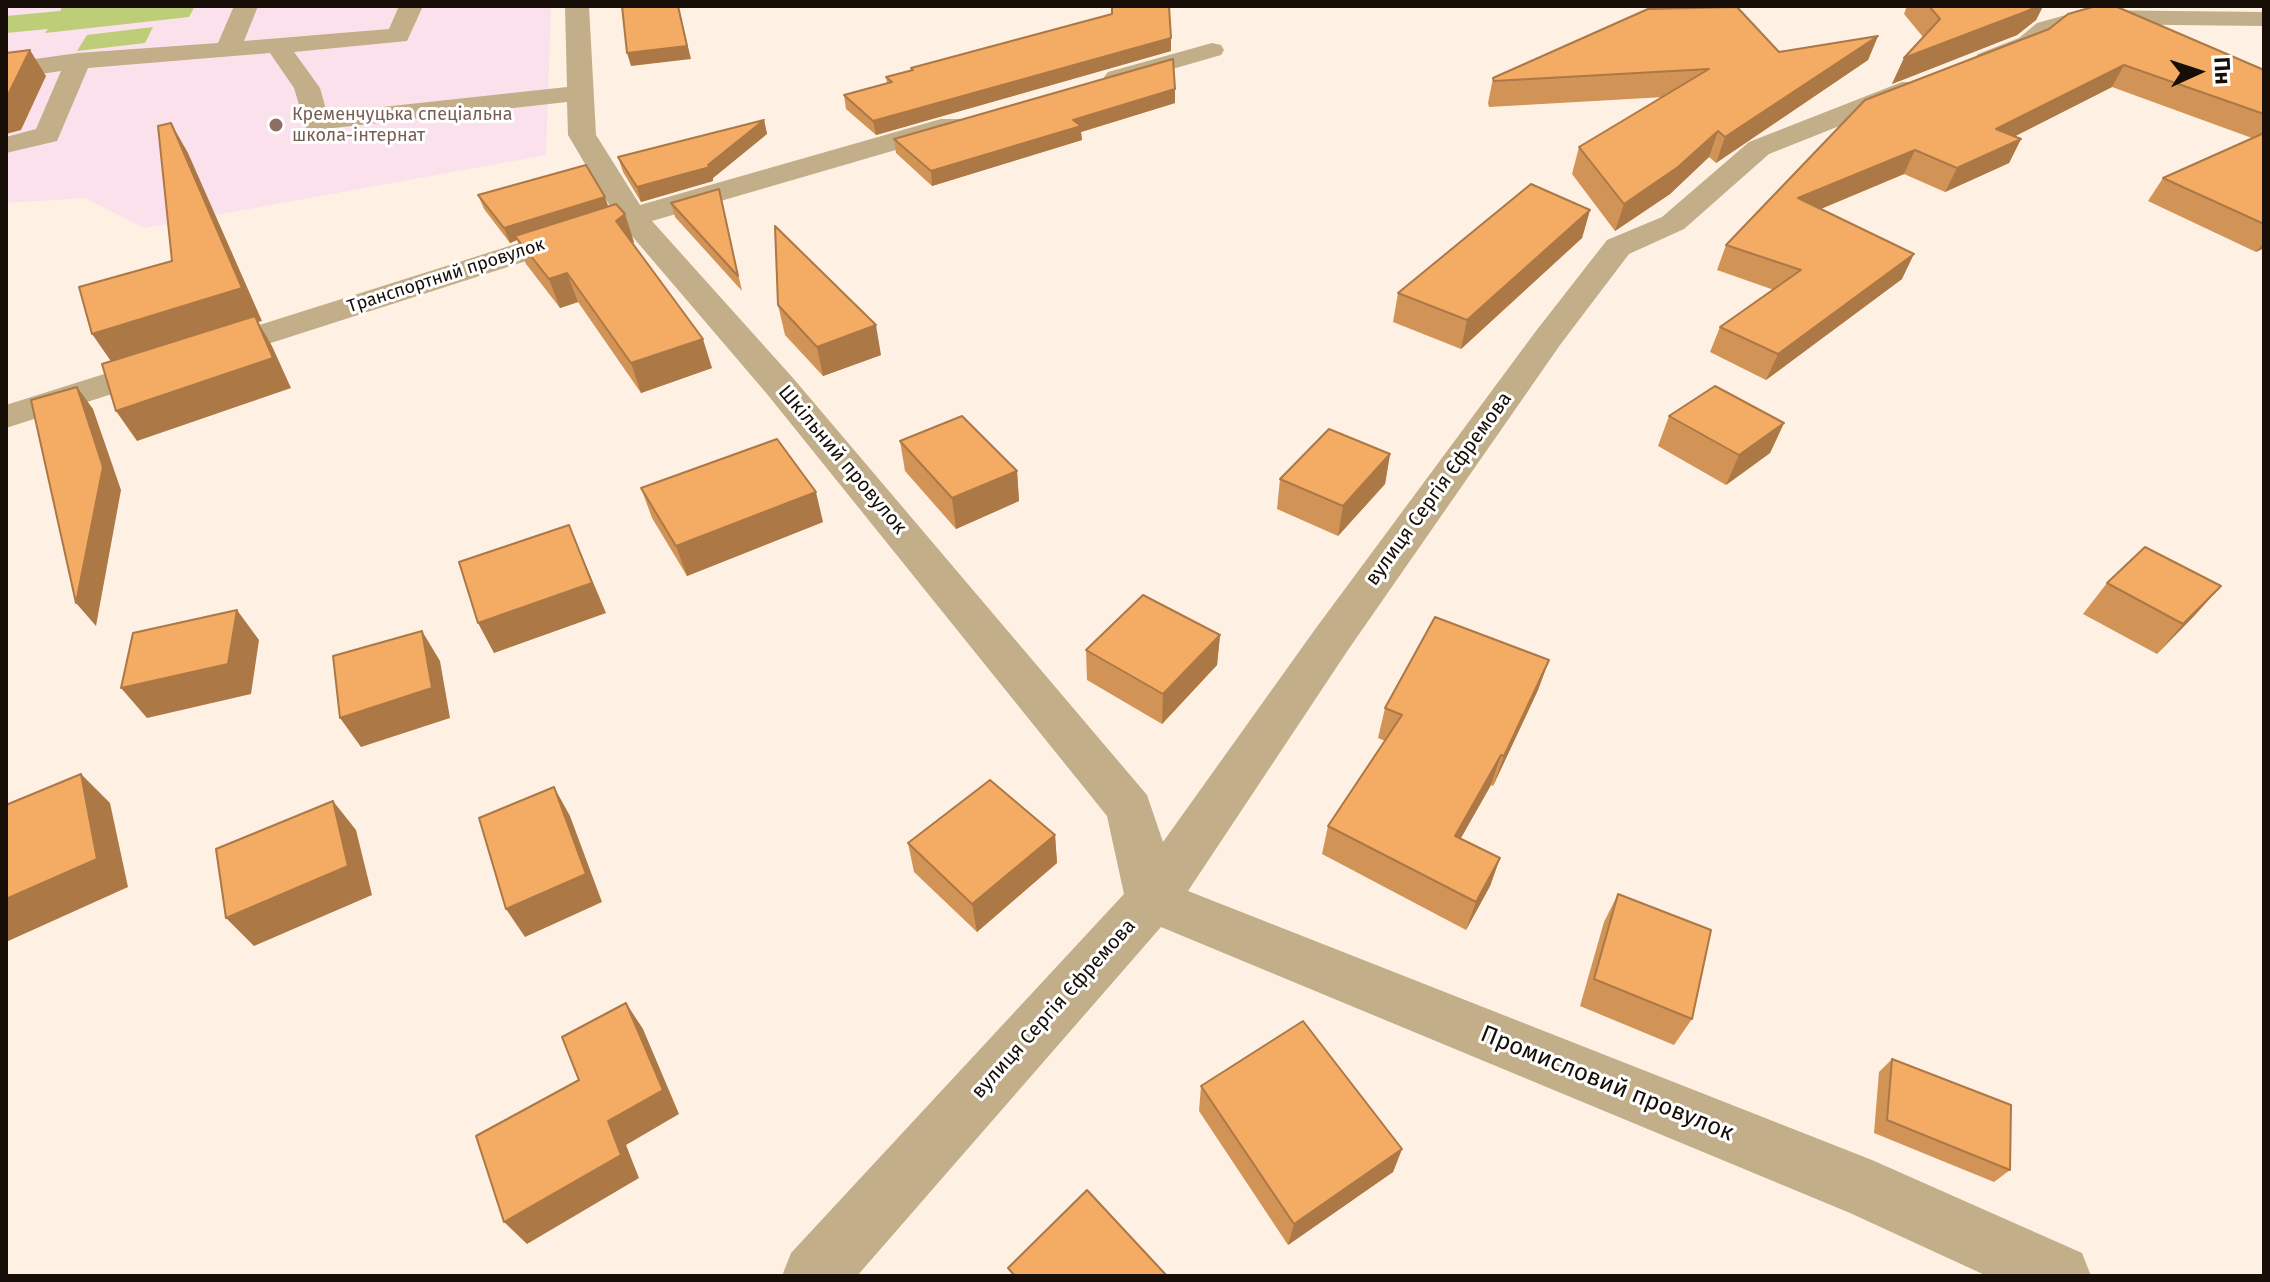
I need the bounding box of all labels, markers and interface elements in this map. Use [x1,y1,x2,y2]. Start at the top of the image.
north arrow [2158,32,2238,112]
text: Пн [2208,56,2237,85]
place label: Кременчуцька спеціальна школа-інтернат [292,104,512,146]
marker: Кременчуцька спеціальна школа-інтернат [267,116,285,134]
street label: Транспортний провулок [345,234,547,318]
street label: Шкільний провулок [773,381,911,539]
street label: вулиця Сергія Єфремова [1361,388,1517,590]
street label: вулиця Сергія Єфремова [967,914,1141,1104]
street label: Промисловий провулок [1476,1020,1738,1148]

